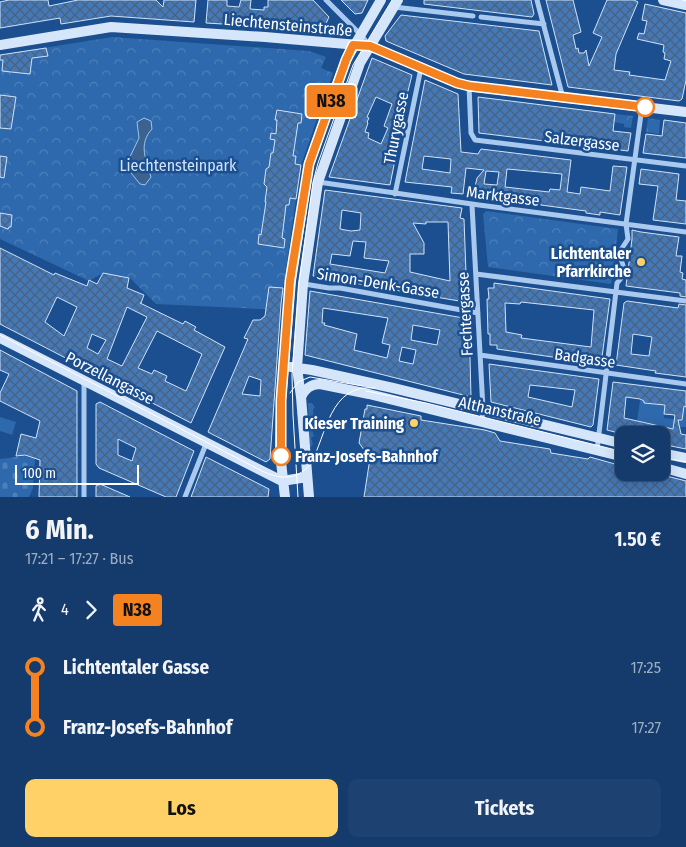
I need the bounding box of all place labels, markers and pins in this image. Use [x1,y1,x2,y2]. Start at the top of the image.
unlabelled marker [635,97,655,117]
place label: Lichtentaler Pfarrkirche [551,244,631,281]
marker: Lichtentaler Pfarrkirche [635,256,647,268]
place label: Kieser Training [304,414,404,433]
marker: Kieser Training [408,417,420,429]
marker: Franz-Josefs-Bahnhof [271,446,291,466]
place label: Franz-Josefs-Bahnhof [295,447,439,466]

